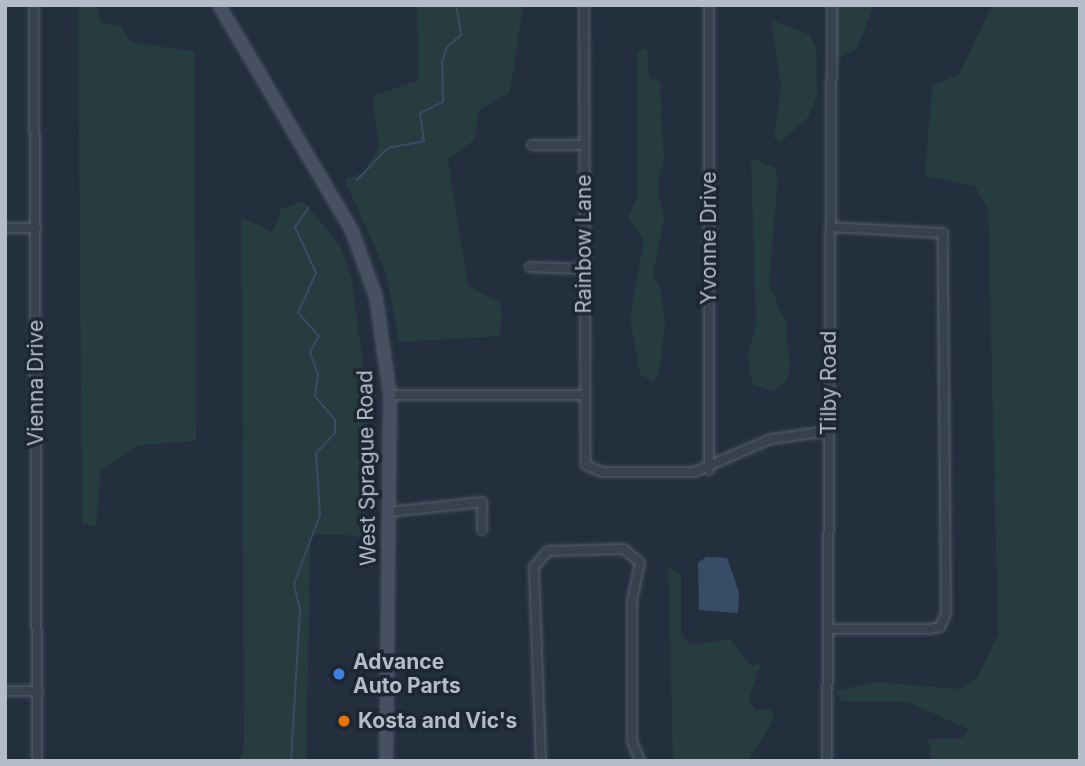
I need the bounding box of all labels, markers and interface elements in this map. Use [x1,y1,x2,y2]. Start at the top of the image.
street label: Yvonne Drive [696,171,722,305]
street label: Rainbow Lane [571,174,597,314]
street label: Vienna Drive [23,320,49,446]
street label: Tilby Road [816,331,842,435]
street label: West Sprague Road [353,370,381,566]
place label: Advance Auto Parts [353,649,461,699]
marker: Advance Auto Parts [331,666,347,682]
place label: Kosta and Vic's [358,708,517,734]
marker: Kosta and Vic's [336,713,352,729]

